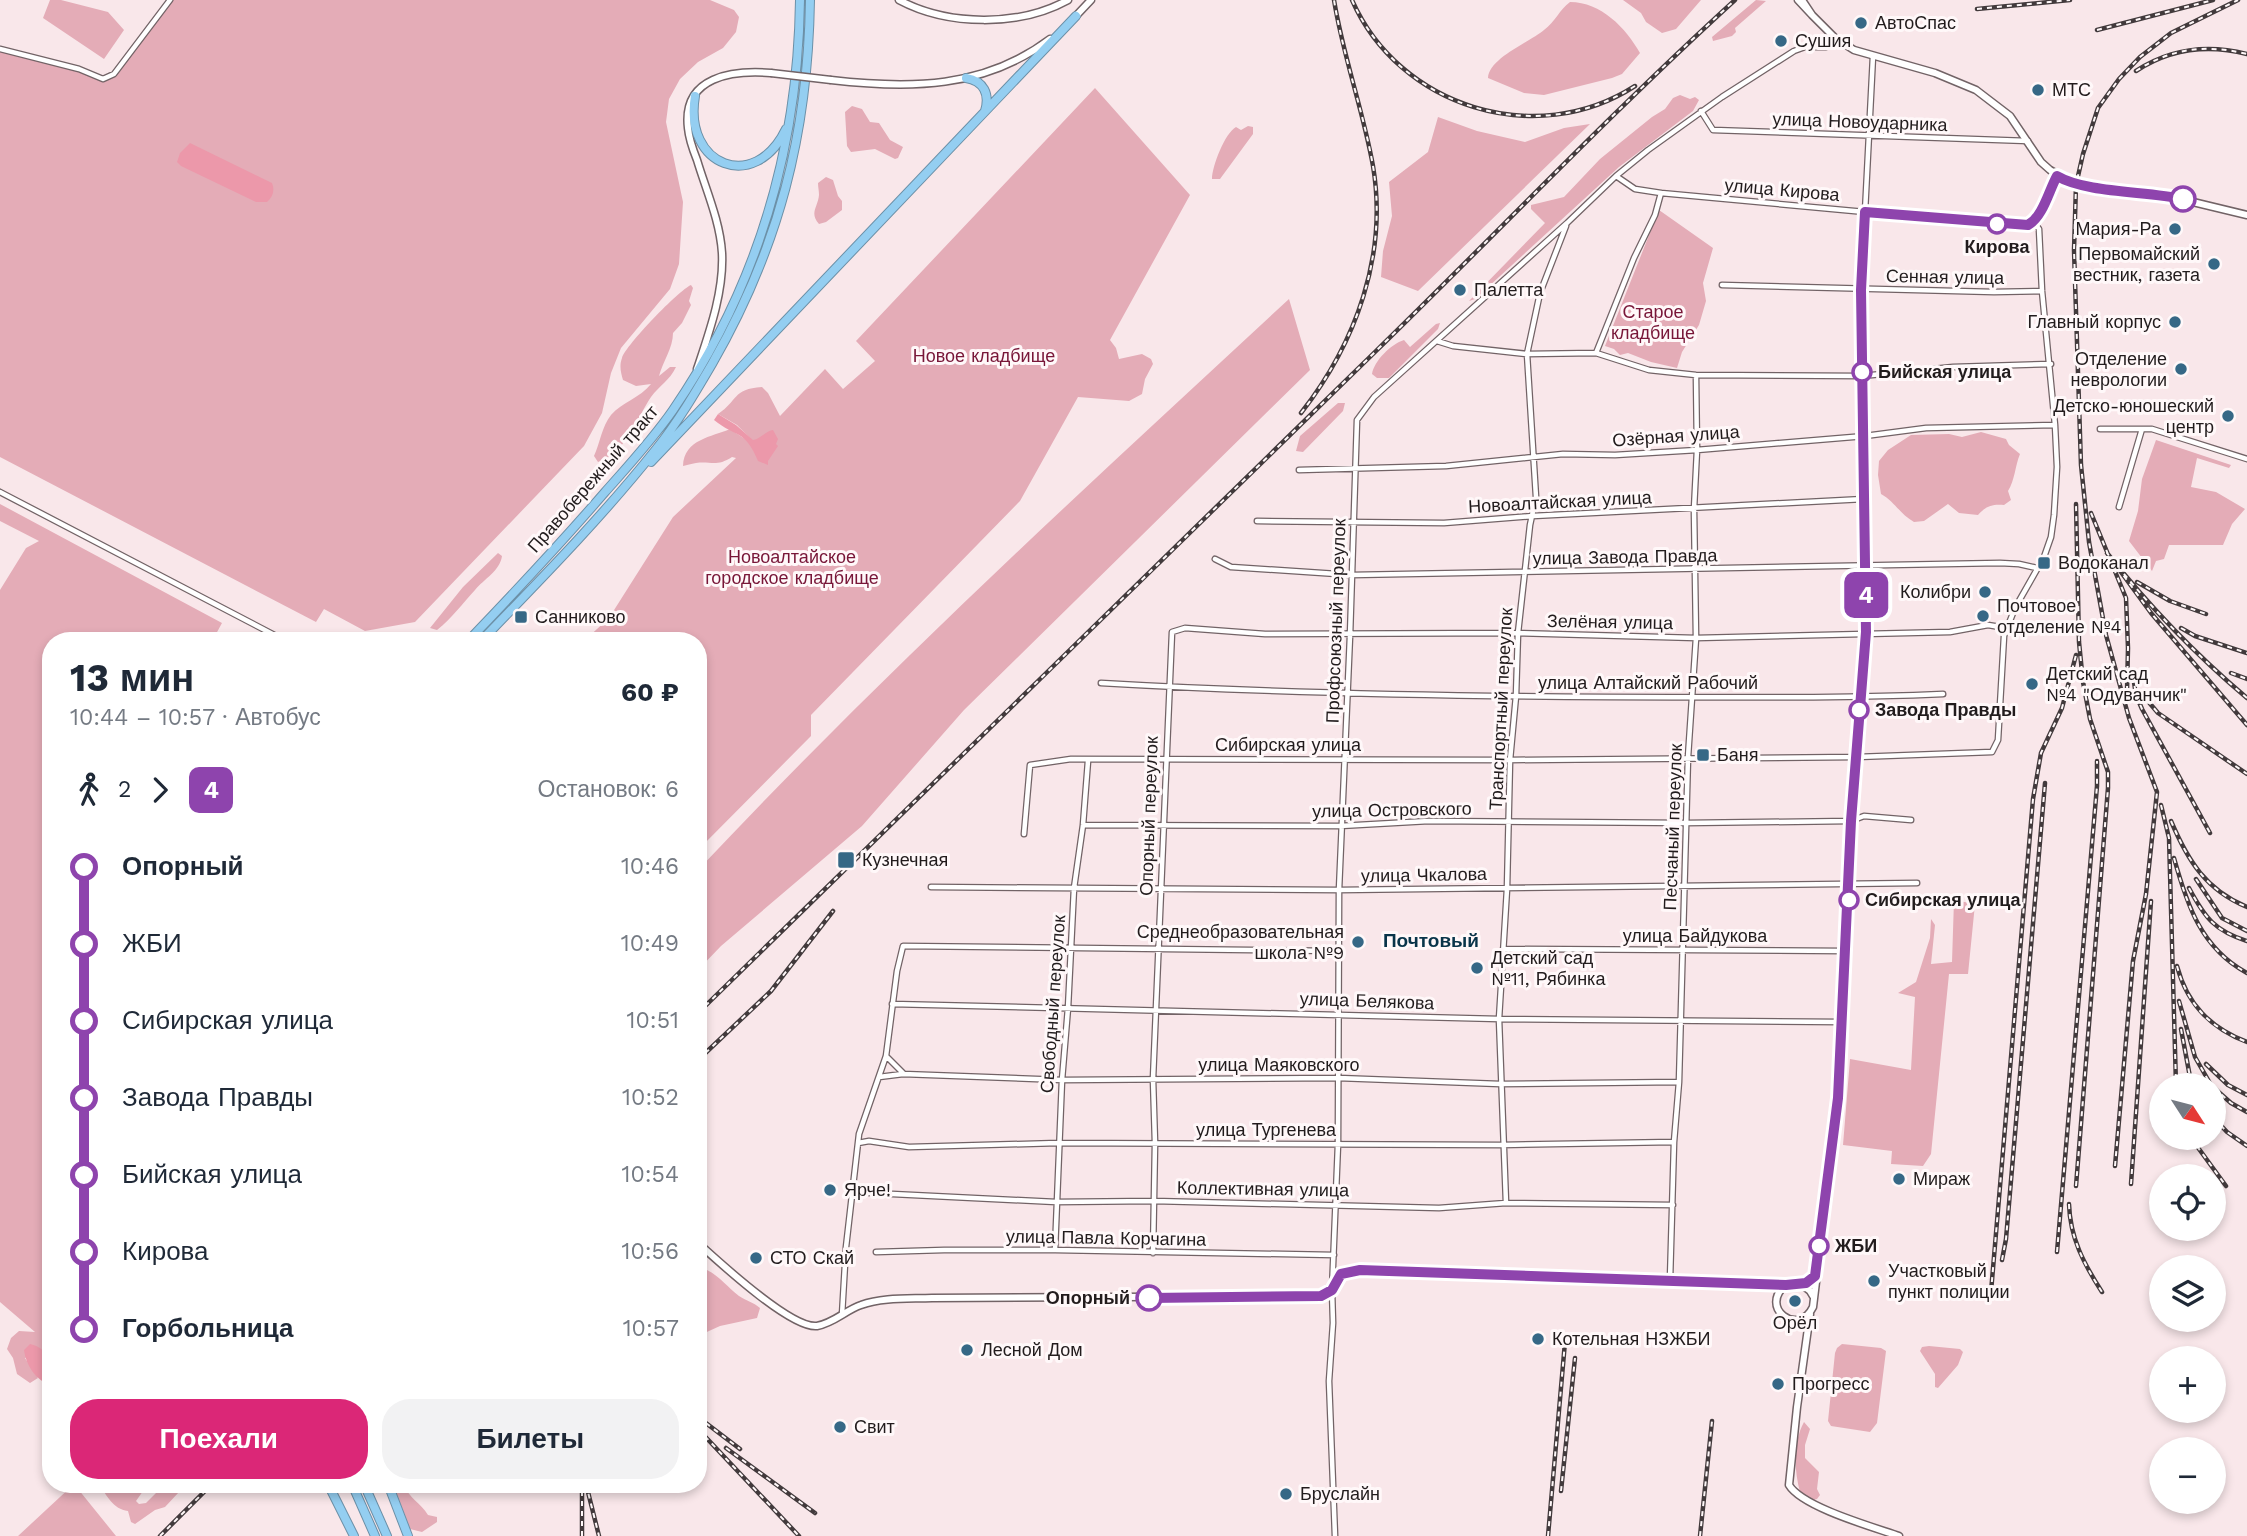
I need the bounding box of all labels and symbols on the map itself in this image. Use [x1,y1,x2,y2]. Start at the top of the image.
place label: АвтоСпас [1875,12,1956,33]
marker: АвтоСпас [1853,15,1869,31]
place label: Сушия [1795,30,1851,51]
marker: Сушия [1773,33,1789,49]
place label: МТС [2052,79,2091,100]
marker: МТС [2030,82,2046,98]
street label: улица Новоударника [1772,108,1949,135]
street label: улица Кирова [1724,174,1841,205]
unlabelled marker [2170,186,2196,212]
marker: Кирова [1987,214,2007,234]
place label: Мария-Ра [2075,218,2162,239]
marker: Мария-Ра [2167,221,2183,237]
place label: Кирова [1965,236,2030,257]
place label: Первомайский вестник, газета [2073,243,2201,285]
marker: Первомайский вестник, газета [2206,256,2222,272]
street label: Сенная улица [1886,265,2005,288]
place label: Палетта [1474,279,1544,300]
marker: Палетта [1452,282,1468,298]
park label: Старое кладбище [1611,301,1695,343]
place label: Главный корпус [2027,311,2161,332]
marker: Главный корпус [2167,314,2183,330]
park label: Новое кладбище [913,345,1055,366]
place label: Отделение неврологии [2070,348,2167,390]
place label: Бийская улица [1878,361,2012,382]
marker: Отделение неврологии [2173,361,2189,377]
marker: Бийская улица [1852,362,1872,382]
place label: Детско-юношеский центр [2053,395,2214,437]
street label: Правобережный тракт [523,401,662,556]
marker: Детско-юношеский центр [2220,408,2236,424]
street label: Озёрная улица [1612,421,1741,450]
street label: Новоалтайская улица [1468,486,1653,517]
street label: Профсоюзный переулок [1321,518,1350,724]
street label: улица Завода Правда [1532,544,1719,569]
park label: Новоалтайское городское кладбище [705,546,879,588]
place label: Водоканал [2058,552,2149,573]
marker: Водоканал [2036,555,2052,571]
line badge: 4 [1843,572,1889,618]
place label: Колибри [1900,581,1971,602]
marker: Колибри [1977,584,1993,600]
place label: Почтовое отделение №4 [1997,595,2122,637]
place label: Санниково [535,606,626,627]
street label: Транспортный переулок [1485,607,1516,811]
marker: Почтовое отделение №4 [1975,608,1991,624]
marker: Санниково [513,609,529,625]
street label: Зелёная улица [1547,610,1674,633]
place label: Детский сад №4 "Одуванчик" [2046,663,2187,705]
street label: улица Алтайский Рабочий [1538,672,1758,693]
marker: Детский сад №4 "Одуванчик" [2024,676,2040,692]
place label: Завода Правды [1875,699,2016,720]
marker: Завода Правды [1849,700,1869,720]
street label: Сибирская улица [1215,734,1362,755]
street label: Опорный переулок [1135,736,1162,896]
street label: Песчаный переулок [1659,743,1686,911]
place label: Баня [1717,744,1759,765]
marker: Баня [1695,747,1711,763]
street label: улица Островского [1312,798,1472,821]
place label: Кузнечная [862,849,948,870]
marker: Кузнечная [836,850,856,870]
street label: улица Чкалова [1361,863,1488,886]
place label: Сибирская улица [1865,889,2021,910]
marker: Сибирская улица [1839,890,1859,910]
street label: Свободный переулок [1036,914,1069,1094]
place label: Среднеобразовательная школа №9 [1137,921,1344,963]
street label: улица Байдукова [1623,925,1768,946]
district label: Почтовый [1383,929,1479,952]
marker: Среднеобразовательная школа №9 [1350,934,1366,950]
place label: Детский сад №11, Рябинка [1491,947,1606,989]
marker: Детский сад №11, Рябинка [1469,960,1485,976]
street label: улица Белякова [1299,988,1436,1013]
street label: улица Маяковского [1198,1054,1360,1075]
north arrow [2149,1073,2226,1150]
street label: улица Тургенева [1196,1119,1337,1140]
place label: Мираж [1913,1168,1970,1189]
marker: Мираж [1891,1171,1907,1187]
street label: Коллективная улица [1177,1176,1350,1201]
place label: Ярче! [844,1179,891,1200]
marker: Ярче! [822,1182,838,1198]
street label: улица Павла Корчагина [1006,1225,1207,1250]
place label: ЖБИ [1834,1235,1877,1256]
marker: ЖБИ [1809,1236,1829,1256]
place label: СТО Скай [770,1247,854,1268]
marker: СТО Скай [748,1250,764,1266]
place label: Участковый пункт полиции [1888,1260,2010,1302]
marker: Участковый пункт полиции [1866,1273,1882,1289]
marker: Опорный [1136,1285,1162,1311]
place label: Опорный [1046,1287,1130,1308]
marker: Орёл [1787,1293,1803,1309]
place label: Орёл [1773,1312,1817,1333]
place label: Котельная НЗЖБИ [1552,1328,1711,1349]
marker: Котельная НЗЖБИ [1530,1331,1546,1347]
place label: Лесной Дом [981,1339,1083,1360]
marker: Лесной Дом [959,1342,975,1358]
place label: Прогресс [1792,1373,1870,1394]
marker: Прогресс [1770,1376,1786,1392]
place label: Свит [854,1416,895,1437]
marker: Свит [832,1419,848,1435]
place label: Бруслайн [1300,1483,1380,1504]
marker: Бруслайн [1278,1486,1294,1502]

